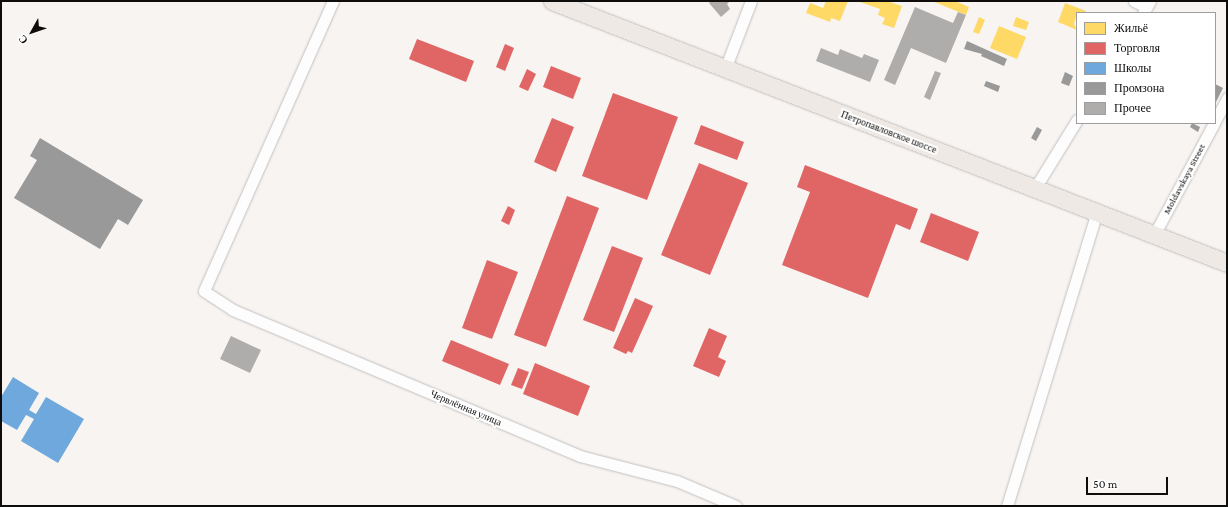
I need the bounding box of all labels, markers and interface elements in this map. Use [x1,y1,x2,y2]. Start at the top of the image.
north arrow [12,12,52,52]
legend [1076,12,1216,124]
text: Жильё [1114,21,1148,35]
text: С [16,33,30,47]
text: Торговля [1114,41,1160,55]
text: Школы [1114,61,1151,75]
text: Промзона [1114,81,1164,95]
text: Прочее [1114,101,1151,115]
street label: Петропавловское шоссе [839,108,939,156]
street label: Moldavskaya Street [1160,142,1208,216]
street label: Червлённая улица [429,388,503,428]
scale bar [1088,469,1170,495]
text: 50 m [1093,477,1117,491]

